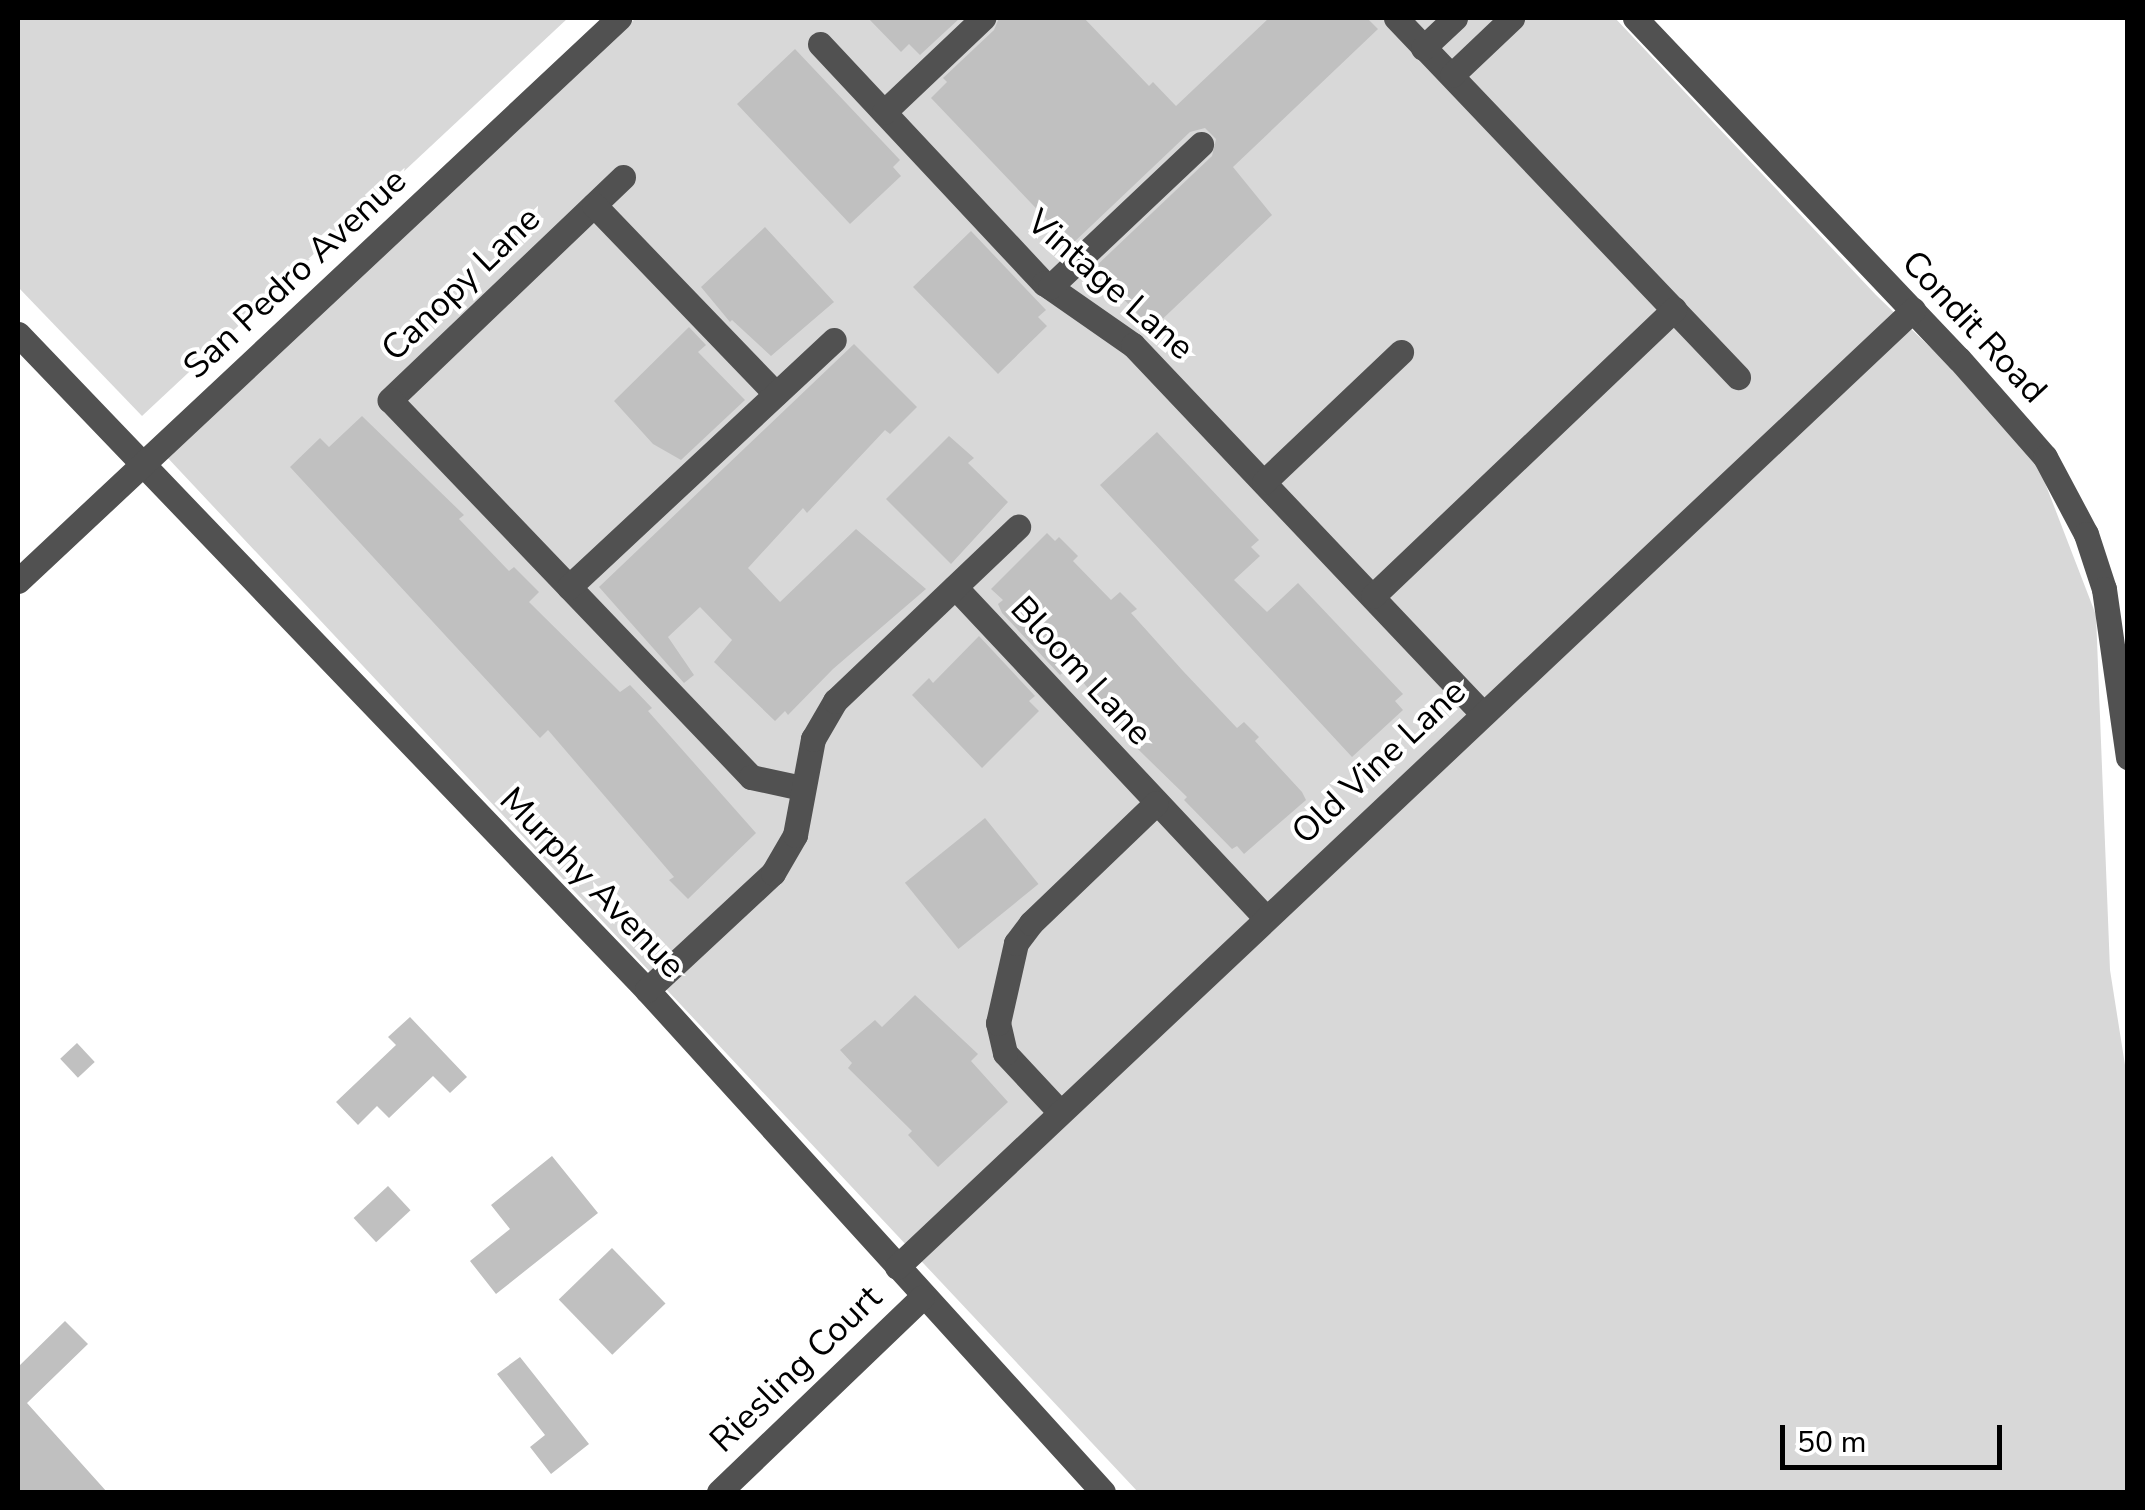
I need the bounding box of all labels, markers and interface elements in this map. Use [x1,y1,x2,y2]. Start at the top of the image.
street label: San Pedro Avenue [175,160,415,388]
street label: Canopy Lane [373,198,549,370]
street label: Vintage Lane [1018,201,1202,369]
street label: Condit Road [1893,242,2055,412]
street label: Bloom Lane [1002,588,1160,754]
street label: Old Vine Lane [1283,671,1475,853]
street label: Murphy Avenue [491,779,693,987]
street label: Riesling Court [702,1277,890,1461]
scale bar [1785,1405,2008,1467]
text: 50 m [1797,1422,1866,1463]

